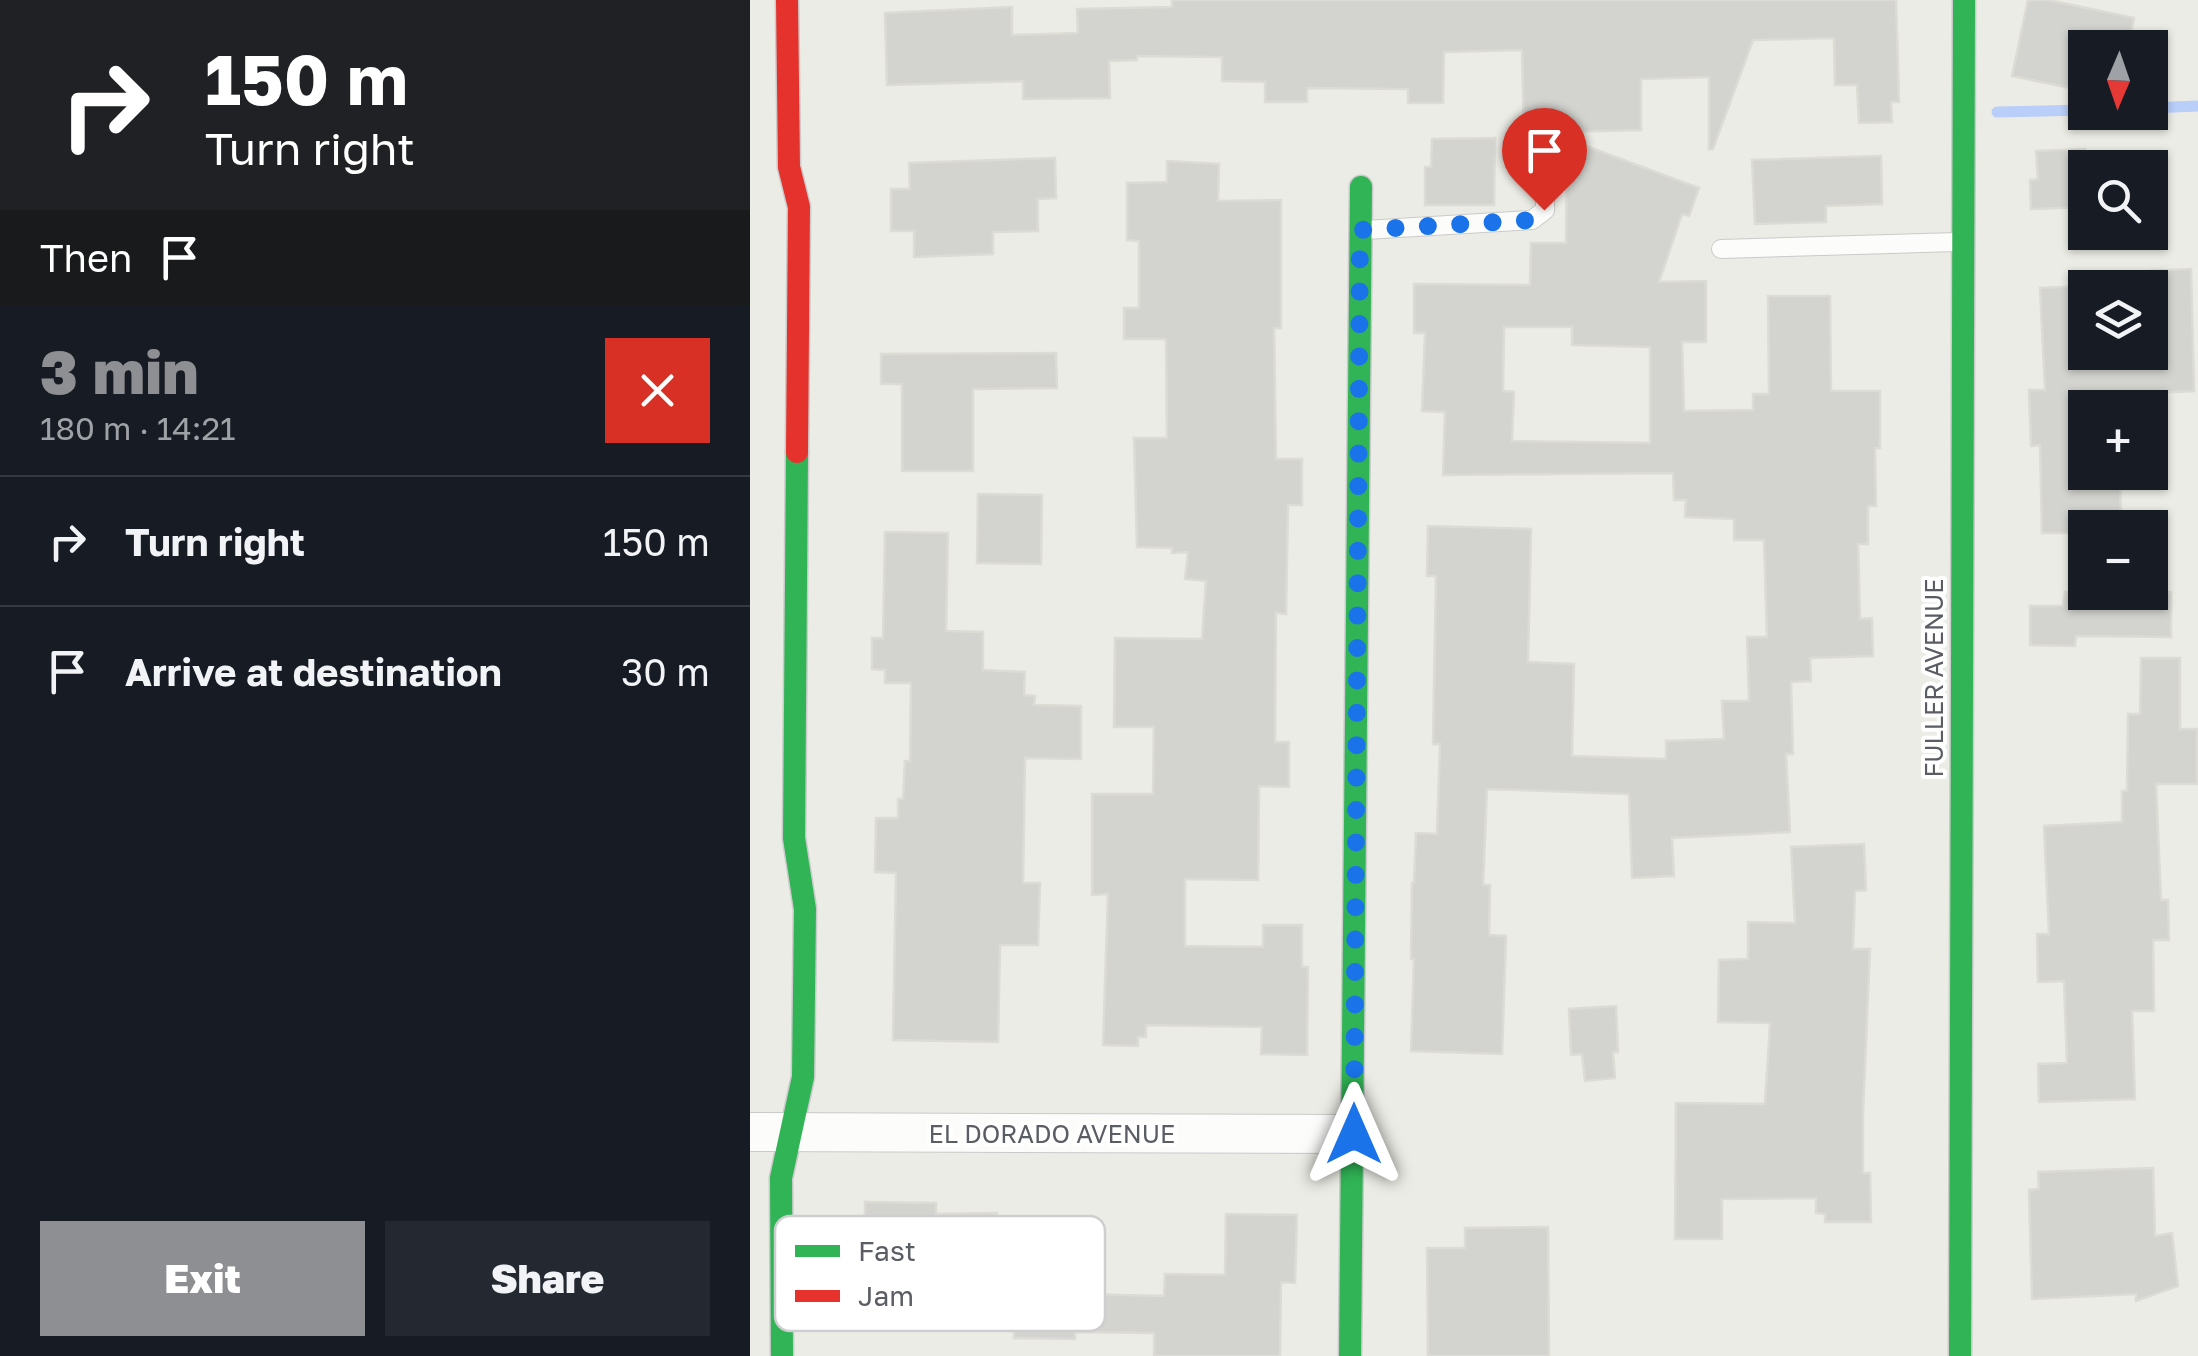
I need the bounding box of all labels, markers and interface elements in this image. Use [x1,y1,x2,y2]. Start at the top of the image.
north arrow [2068,30,2168,130]
map controls [2068,30,2168,610]
text: 150 m [205,36,408,120]
icon: right [40,40,170,170]
pin [1502,108,1587,211]
text: Turn right [205,121,415,175]
icon: arrive [1517,123,1572,178]
button: search [2068,150,2168,250]
icon: arrive [152,230,207,285]
text: Then [40,235,132,280]
button: layers [2068,270,2168,370]
text: 3 min [40,335,199,407]
button: close [605,338,710,443]
button: + [2068,390,2168,490]
text: 180 m · 14:21 [40,409,236,447]
button: − [2068,510,2168,610]
icon: right [40,514,95,569]
text: Turn right [125,519,305,564]
text: 150 m [603,519,710,564]
street label: FULLER AVENUE [1918,578,1949,778]
icon: arrive [40,644,95,699]
text: Arrive at destination [125,649,502,694]
text: 30 m [621,649,710,694]
position arrow [1302,1082,1406,1186]
street label: EL DORADO AVENUE [929,1118,1175,1149]
legend [775,1216,1105,1331]
button: Exit [40,1221,365,1336]
button: Share [385,1221,710,1336]
text: Fast [858,1234,916,1267]
text: Jam [858,1279,914,1312]

